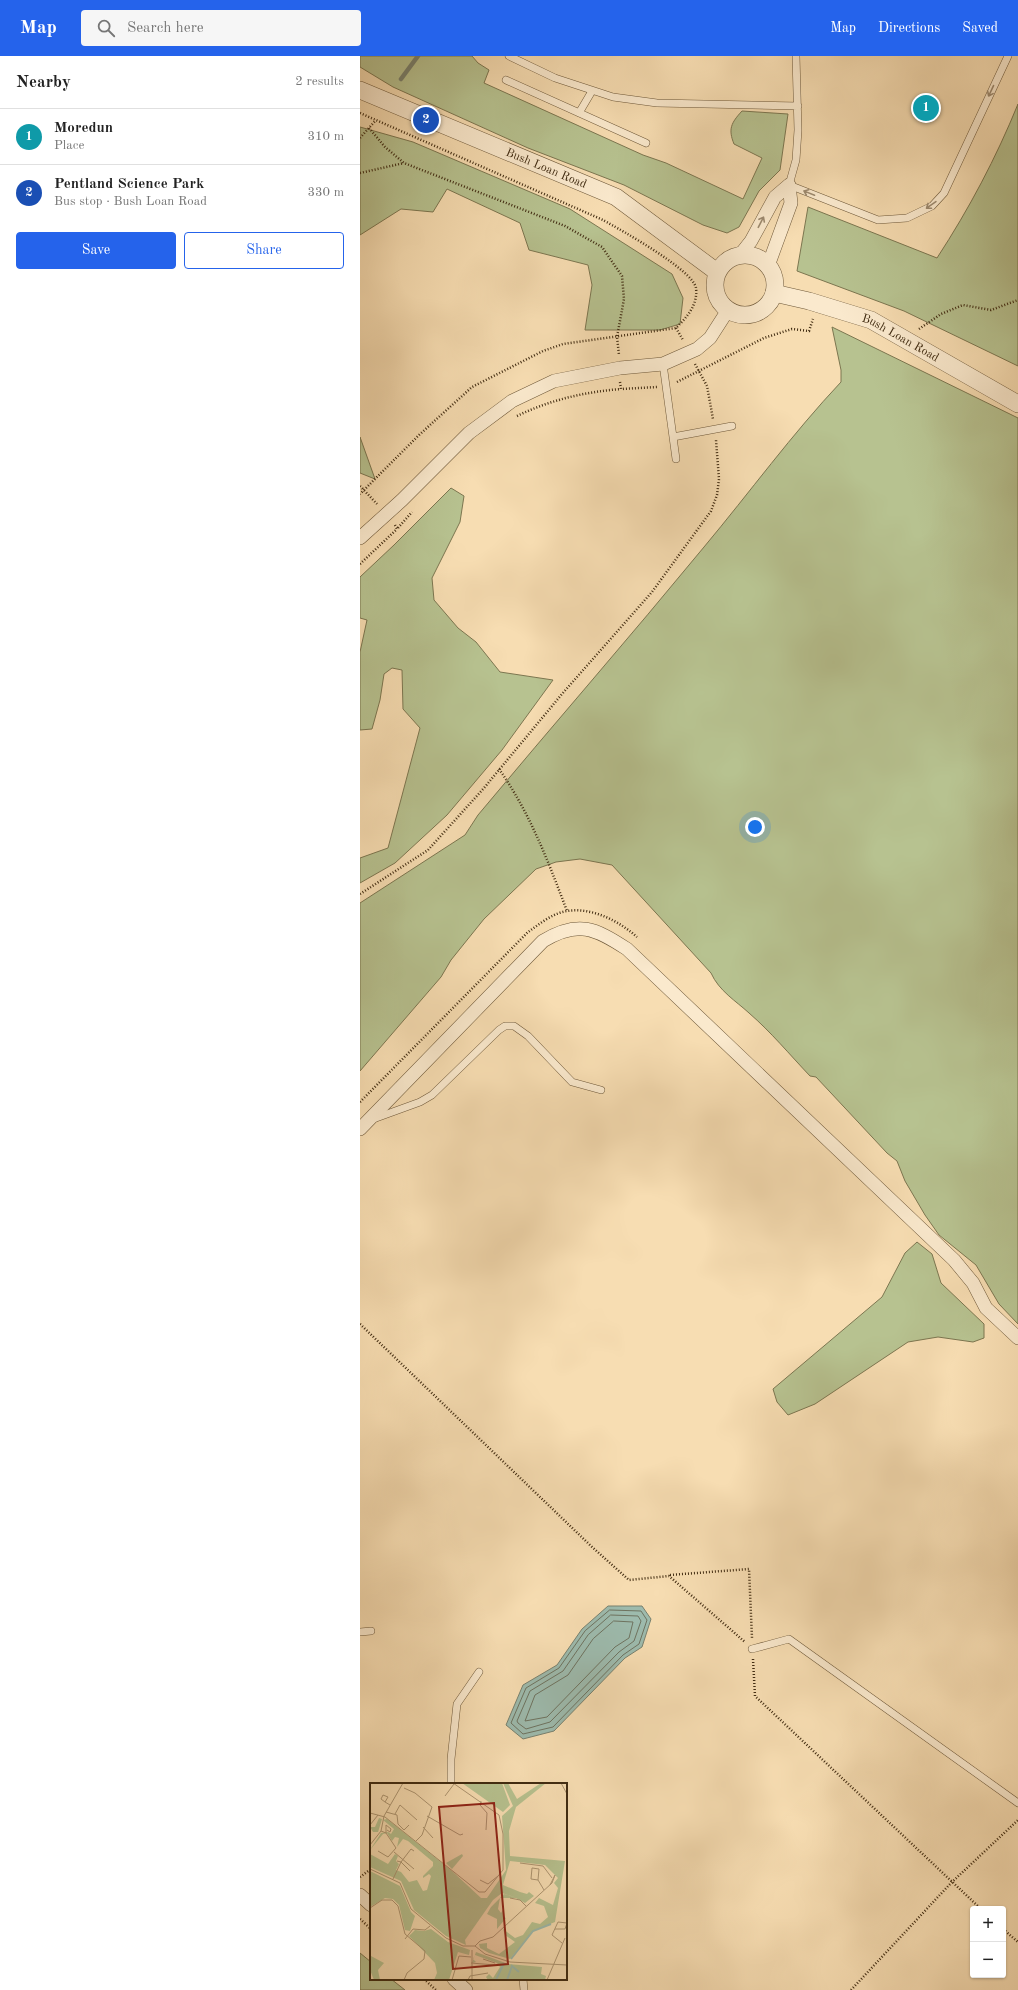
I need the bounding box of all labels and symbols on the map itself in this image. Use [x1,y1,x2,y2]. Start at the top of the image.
one-way arrow [987,85,994,97]
pin: 1 [913,93,939,123]
pin: 2 [413,105,439,135]
street label: Bush Loan Road [504,147,588,191]
one-way arrow [804,189,816,197]
one-way arrow [925,201,936,209]
one-way arrow [758,217,766,229]
street label: Bush Loan Road [860,313,941,364]
your location [745,817,765,837]
inset map [370,1783,567,1980]

